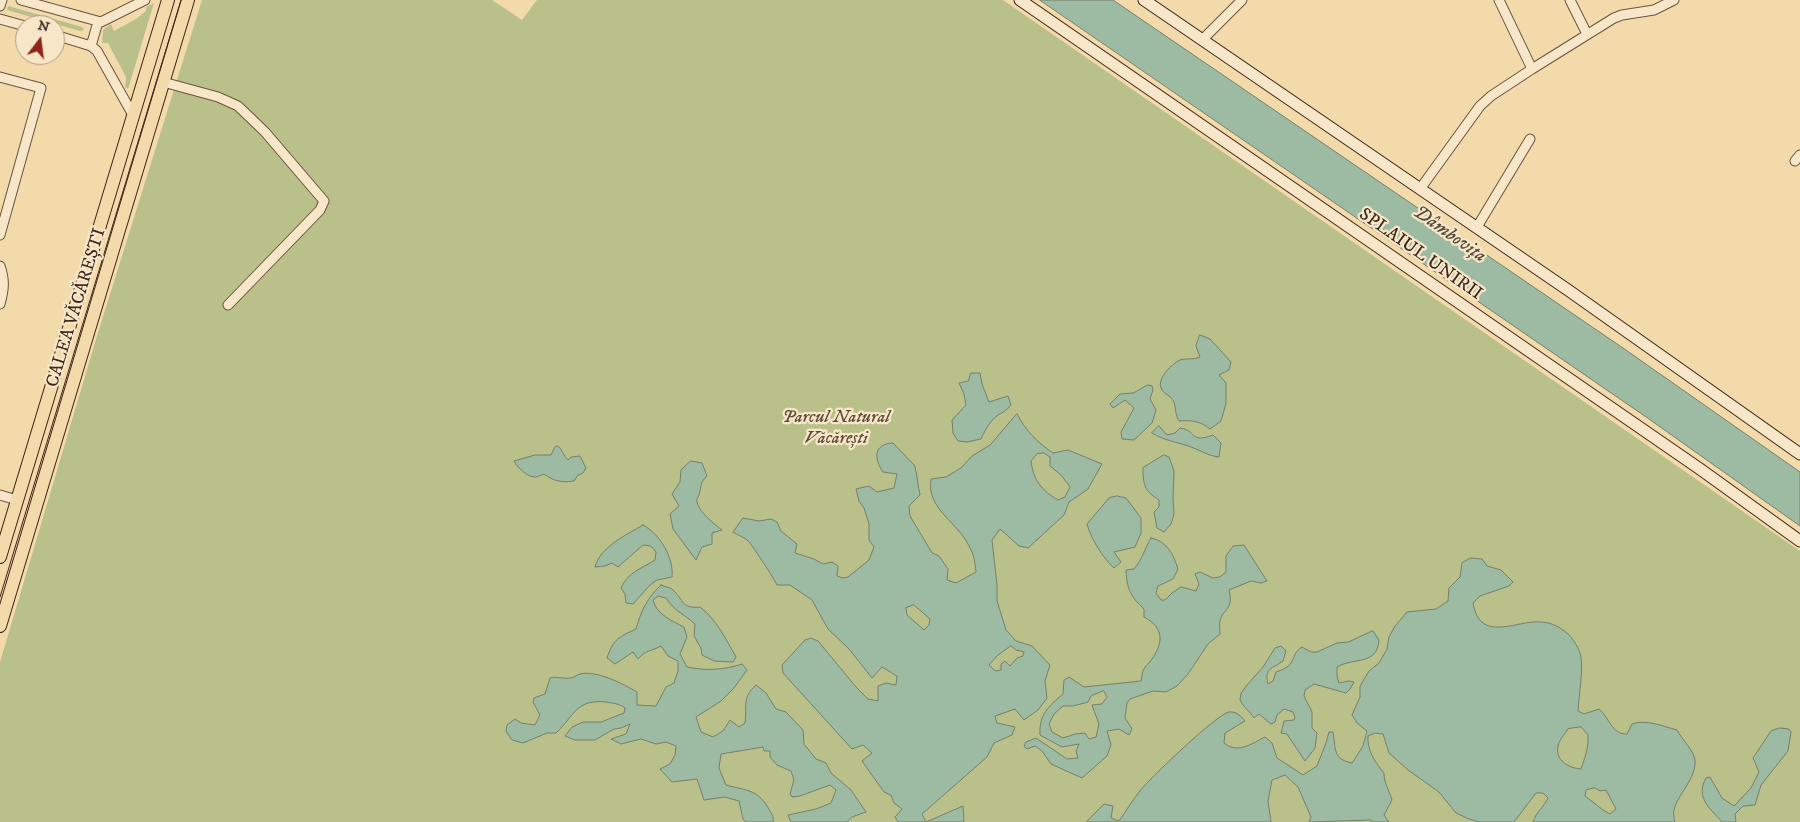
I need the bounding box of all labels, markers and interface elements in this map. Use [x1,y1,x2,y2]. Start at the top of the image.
north arrow [15,15,65,65]
text: N [36,16,52,37]
water label: Dâmbovița [1408,202,1490,268]
street label: SPLAIUL UNIRII [1354,204,1486,306]
street label: CALEA VĂCĂREȘTI [43,226,111,390]
park label: Parcul Natural Văcărești [782,407,890,449]

